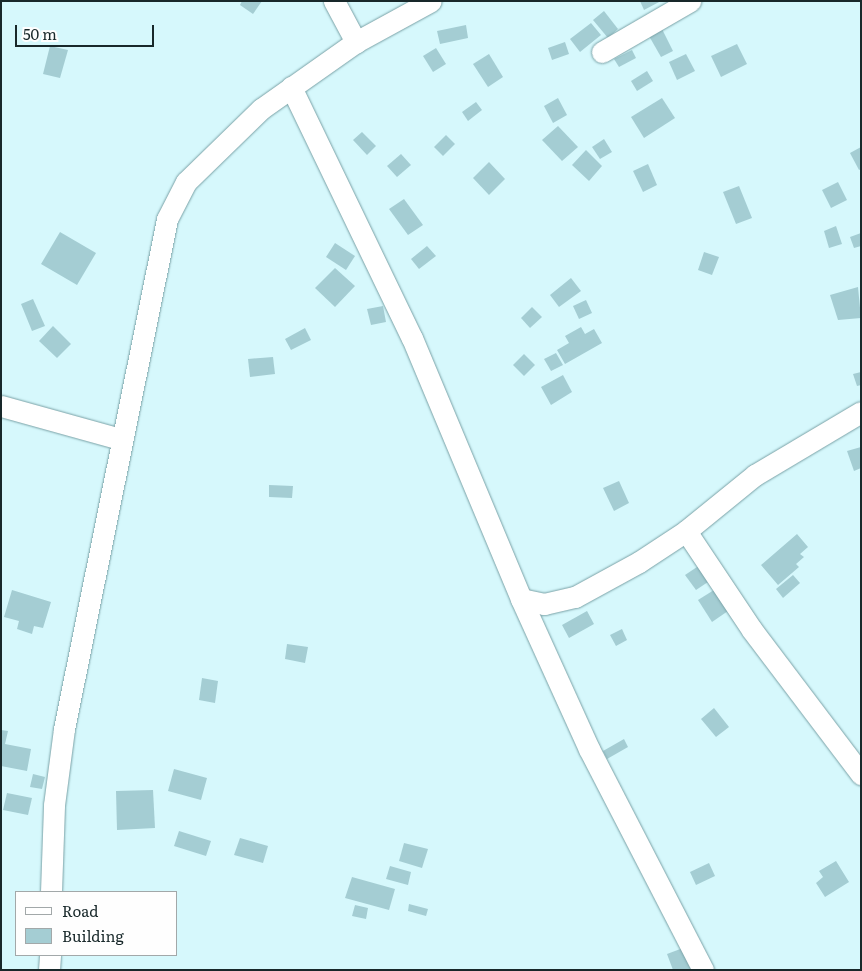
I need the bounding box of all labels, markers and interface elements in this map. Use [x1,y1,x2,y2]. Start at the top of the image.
scale bar [18,15,156,47]
text: 50 m [23,22,57,45]
legend [15,891,178,956]
text: Road [62,899,98,922]
text: Building [62,924,124,947]

